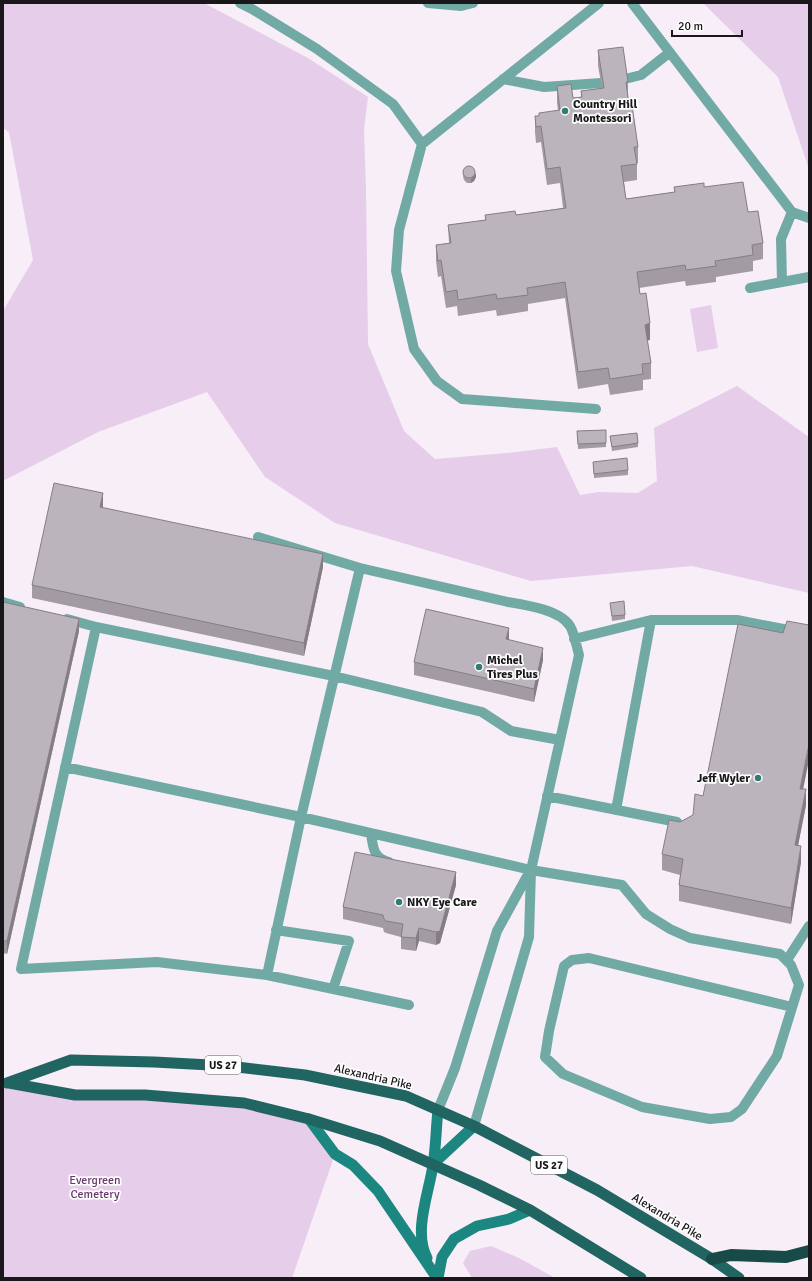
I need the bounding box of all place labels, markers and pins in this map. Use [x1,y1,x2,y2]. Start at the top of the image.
place label: Country Hill Montessori [573,97,637,126]
marker: Country Hill Montessori [560,106,570,116]
place label: Michel Tires Plus [487,653,538,682]
marker: Michel Tires Plus [474,662,484,672]
place label: Jeff Wyler [697,771,750,786]
marker: Jeff Wyler [753,773,763,783]
place label: NKY Eye Care [407,895,477,910]
marker: NKY Eye Care [394,897,404,907]

